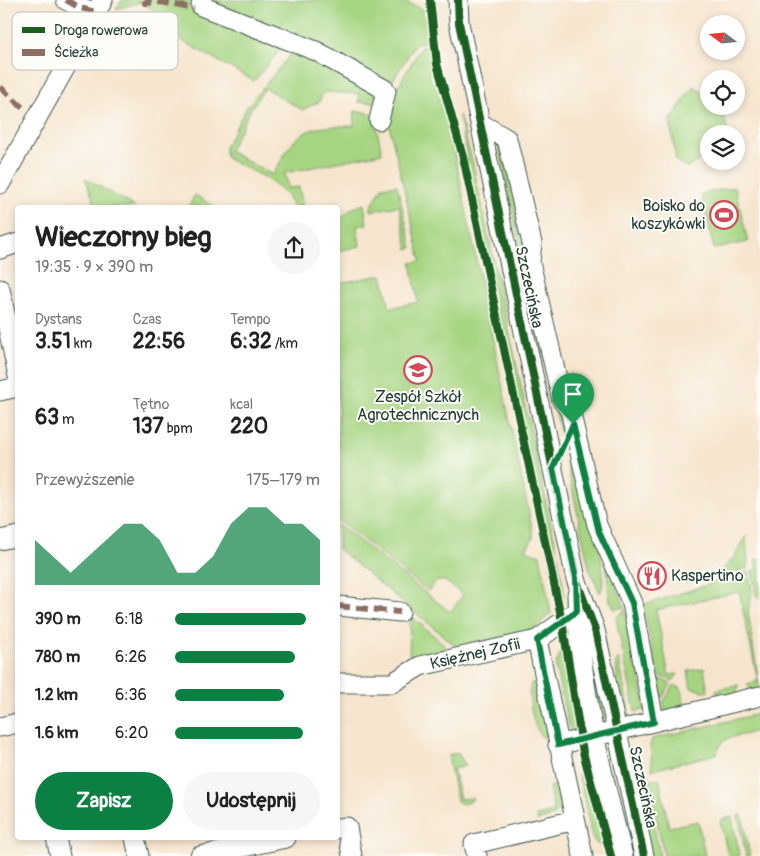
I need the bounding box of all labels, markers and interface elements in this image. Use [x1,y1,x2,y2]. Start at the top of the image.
legend [12,12,178,70]
north arrow [700,15,745,60]
map controls [700,15,745,170]
text: Droga rowerowa [54,22,148,39]
text: Ścieżka [54,43,98,61]
button: locate [700,70,745,115]
button: layers [700,125,745,170]
place label: Boisko do koszykówki [632,196,705,234]
sports icon: Boisko do koszykówki [709,200,739,230]
text: Wieczorny bieg [35,220,212,255]
button: share [268,222,320,274]
street label: Szczecińska [511,244,547,330]
text: 19:35 · 9 × 390 m [35,257,153,277]
text: Dystans [35,311,82,328]
text: Czas [133,311,161,328]
text: Tempo [230,311,271,328]
text: 3.51 [35,328,71,355]
text: 22:56 [133,328,185,355]
text: 6:32 [230,328,272,355]
text: km [71,335,92,352]
text: /km [272,335,298,352]
school or university icon: Zespół Szkół Agrotechnicznych [403,355,433,385]
pin [552,373,594,424]
icon: arrive [559,380,587,408]
place label: Zespół Szkół Agrotechnicznych [357,387,479,425]
text: Tętno [133,396,169,413]
text: kcal [230,396,253,413]
text: 63 [35,404,59,431]
text: m [59,411,74,428]
text: 137 [133,413,164,440]
text: 220 [230,413,268,440]
text: bpm [164,420,193,437]
text: Przewyższenie [35,470,134,490]
text: 175–179 m [247,470,320,490]
restaurant icon: Kaspertino [637,561,667,591]
place label: Kaspertino [671,566,744,586]
text: 390 m [35,609,81,629]
text: 6:18 [115,609,143,629]
street label: Księżnej Zofii [428,634,522,674]
text: 780 m [35,647,80,667]
text: 6:26 [115,647,147,667]
text: 1.2 km [35,685,78,705]
text: 6:36 [115,685,147,705]
text: 1.6 km [35,723,78,743]
text: 6:20 [115,723,148,743]
street label: Szczecińska [625,744,661,830]
button: Zapisz [35,772,173,830]
button: Udostępnij [183,772,320,830]

